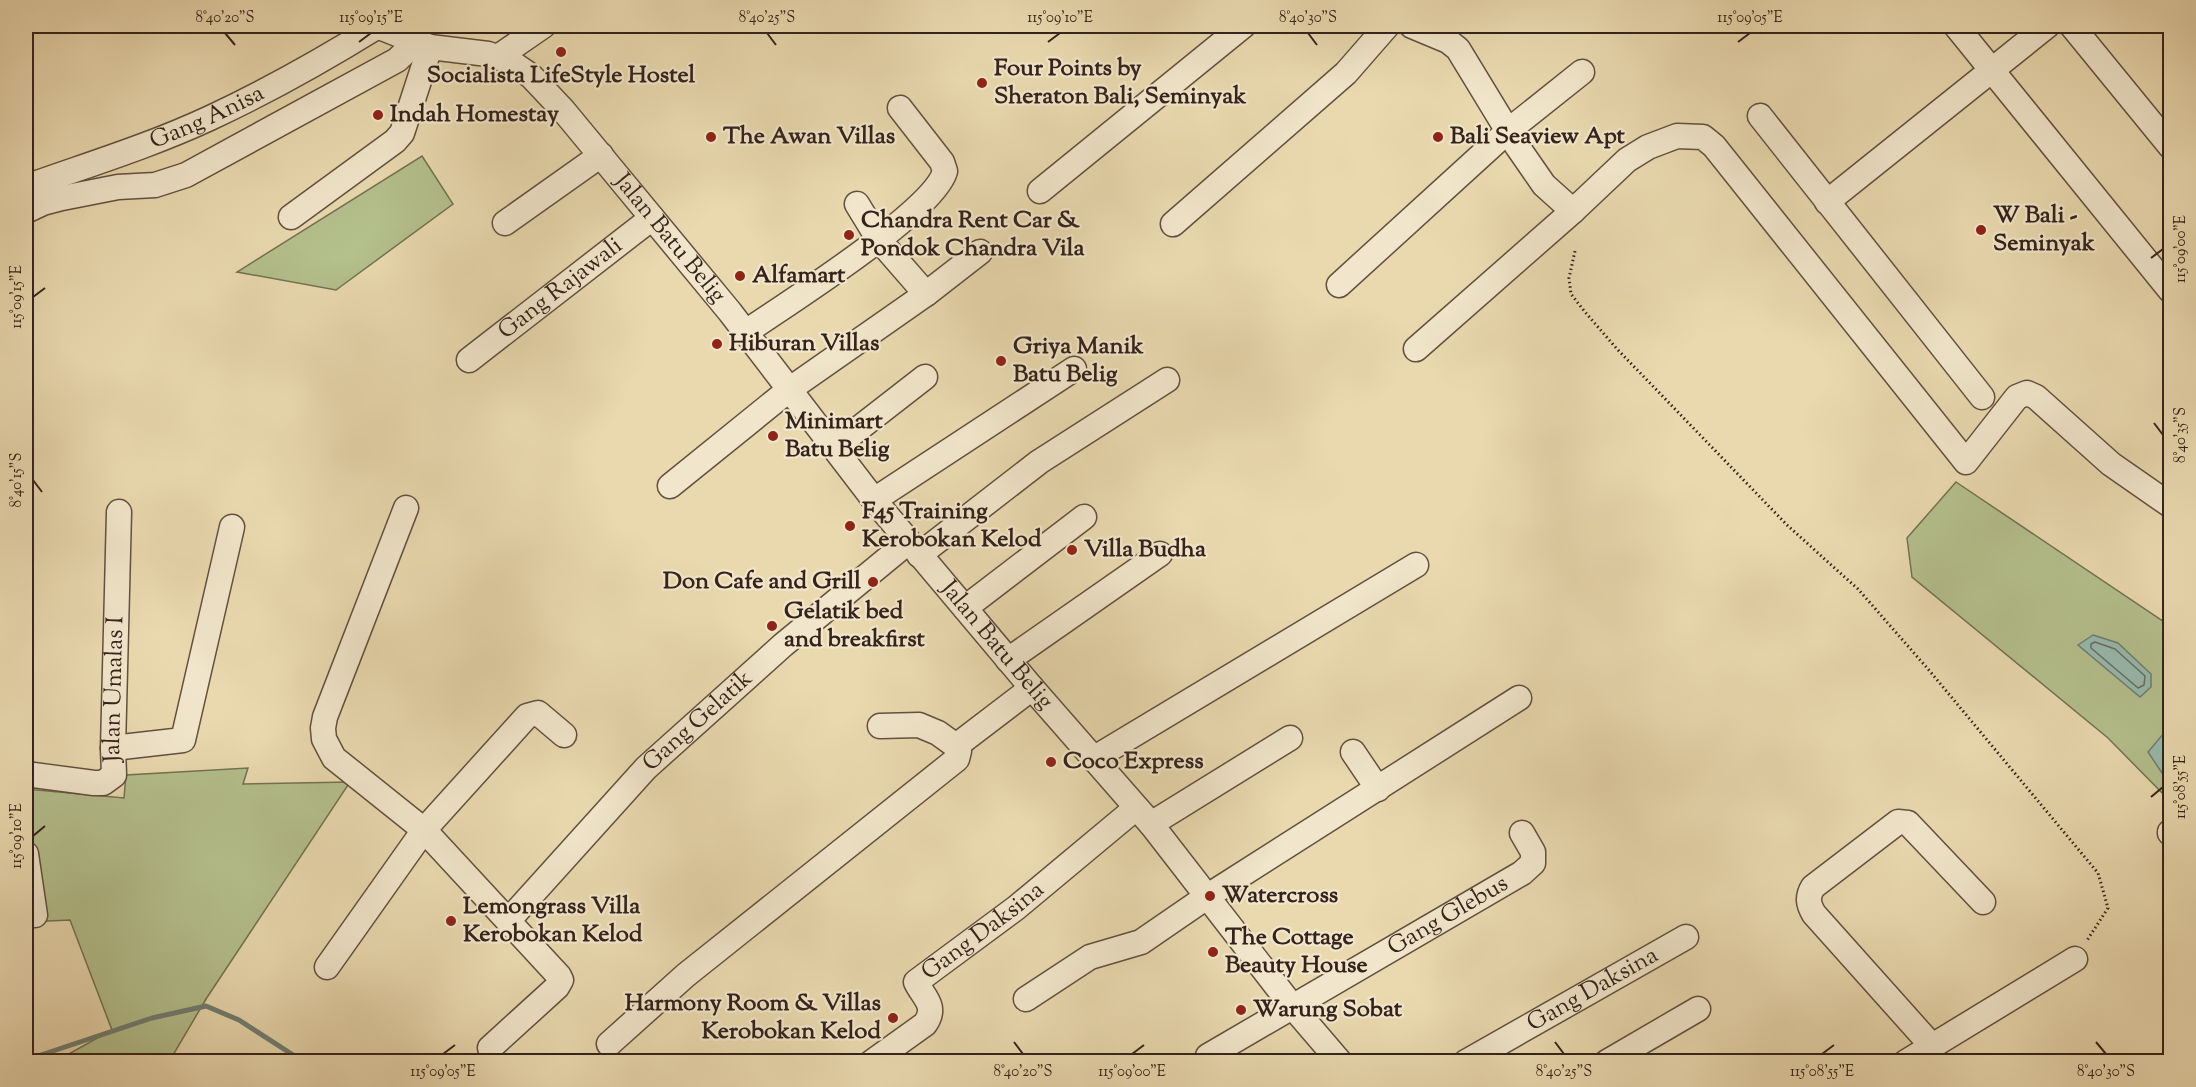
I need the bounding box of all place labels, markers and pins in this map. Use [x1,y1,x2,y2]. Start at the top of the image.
marker: Socialista LifeStyle Hostel [554,45,568,59]
place label: Four Points by Sheraton Bali, Seminyak [994,52,1247,114]
place label: Socialista LifeStyle Hostel [427,59,695,93]
marker: Four Points by Sheraton Bali, Seminyak [975,76,989,90]
place label: Indah Homestay [390,98,559,132]
marker: Indah Homestay [371,108,385,122]
place label: The Awan Villas [723,120,895,154]
place label: Bali Seaview Apt [1450,120,1626,154]
marker: The Awan Villas [704,130,718,144]
marker: Bali Seaview Apt [1431,130,1445,144]
place label: W Bali - Seminyak [1993,199,2096,261]
place label: Chandra Rent Car & Pondok Chandra Vila [861,204,1086,266]
marker: W Bali - Seminyak [1974,223,1988,237]
marker: Chandra Rent Car & Pondok Chandra Vila [842,228,856,242]
place label: Alfamart [752,259,846,293]
marker: Alfamart [733,269,747,283]
place label: Hiburan Villas [729,327,880,361]
place label: Griya Manik Batu Belig [1013,330,1145,392]
marker: Hiburan Villas [710,337,724,351]
marker: Griya Manik Batu Belig [994,354,1008,368]
place label: Minimart Batu Belig [785,405,890,467]
marker: Minimart Batu Belig [766,429,780,443]
place label: F45 Training Kerobokan Kelod [862,495,1042,557]
marker: F45 Training Kerobokan Kelod [843,519,857,533]
place label: Villa Budha [1084,533,1207,567]
marker: Villa Budha [1065,543,1079,557]
place label: Don Cafe and Grill [663,565,861,599]
marker: Don Cafe and Grill [866,575,880,589]
place label: Gelatik bed and breakfirst [784,595,926,657]
marker: Gelatik bed and breakfirst [765,619,779,633]
place label: Coco Express [1063,745,1204,779]
marker: Coco Express [1044,755,1058,769]
place label: Watercross [1222,879,1338,913]
marker: Watercross [1203,889,1217,903]
place label: Lemongrass Villa Kerobokan Kelod [463,890,643,952]
marker: Lemongrass Villa Kerobokan Kelod [444,914,458,928]
place label: The Cottage Beauty House [1225,921,1368,983]
marker: The Cottage Beauty House [1206,945,1220,959]
place label: Harmony Room & Villas Kerobokan Kelod [625,987,881,1049]
place label: Warung Sobat [1253,993,1403,1027]
marker: Warung Sobat [1234,1003,1248,1017]
marker: Harmony Room & Villas Kerobokan Kelod [886,1011,900,1025]

